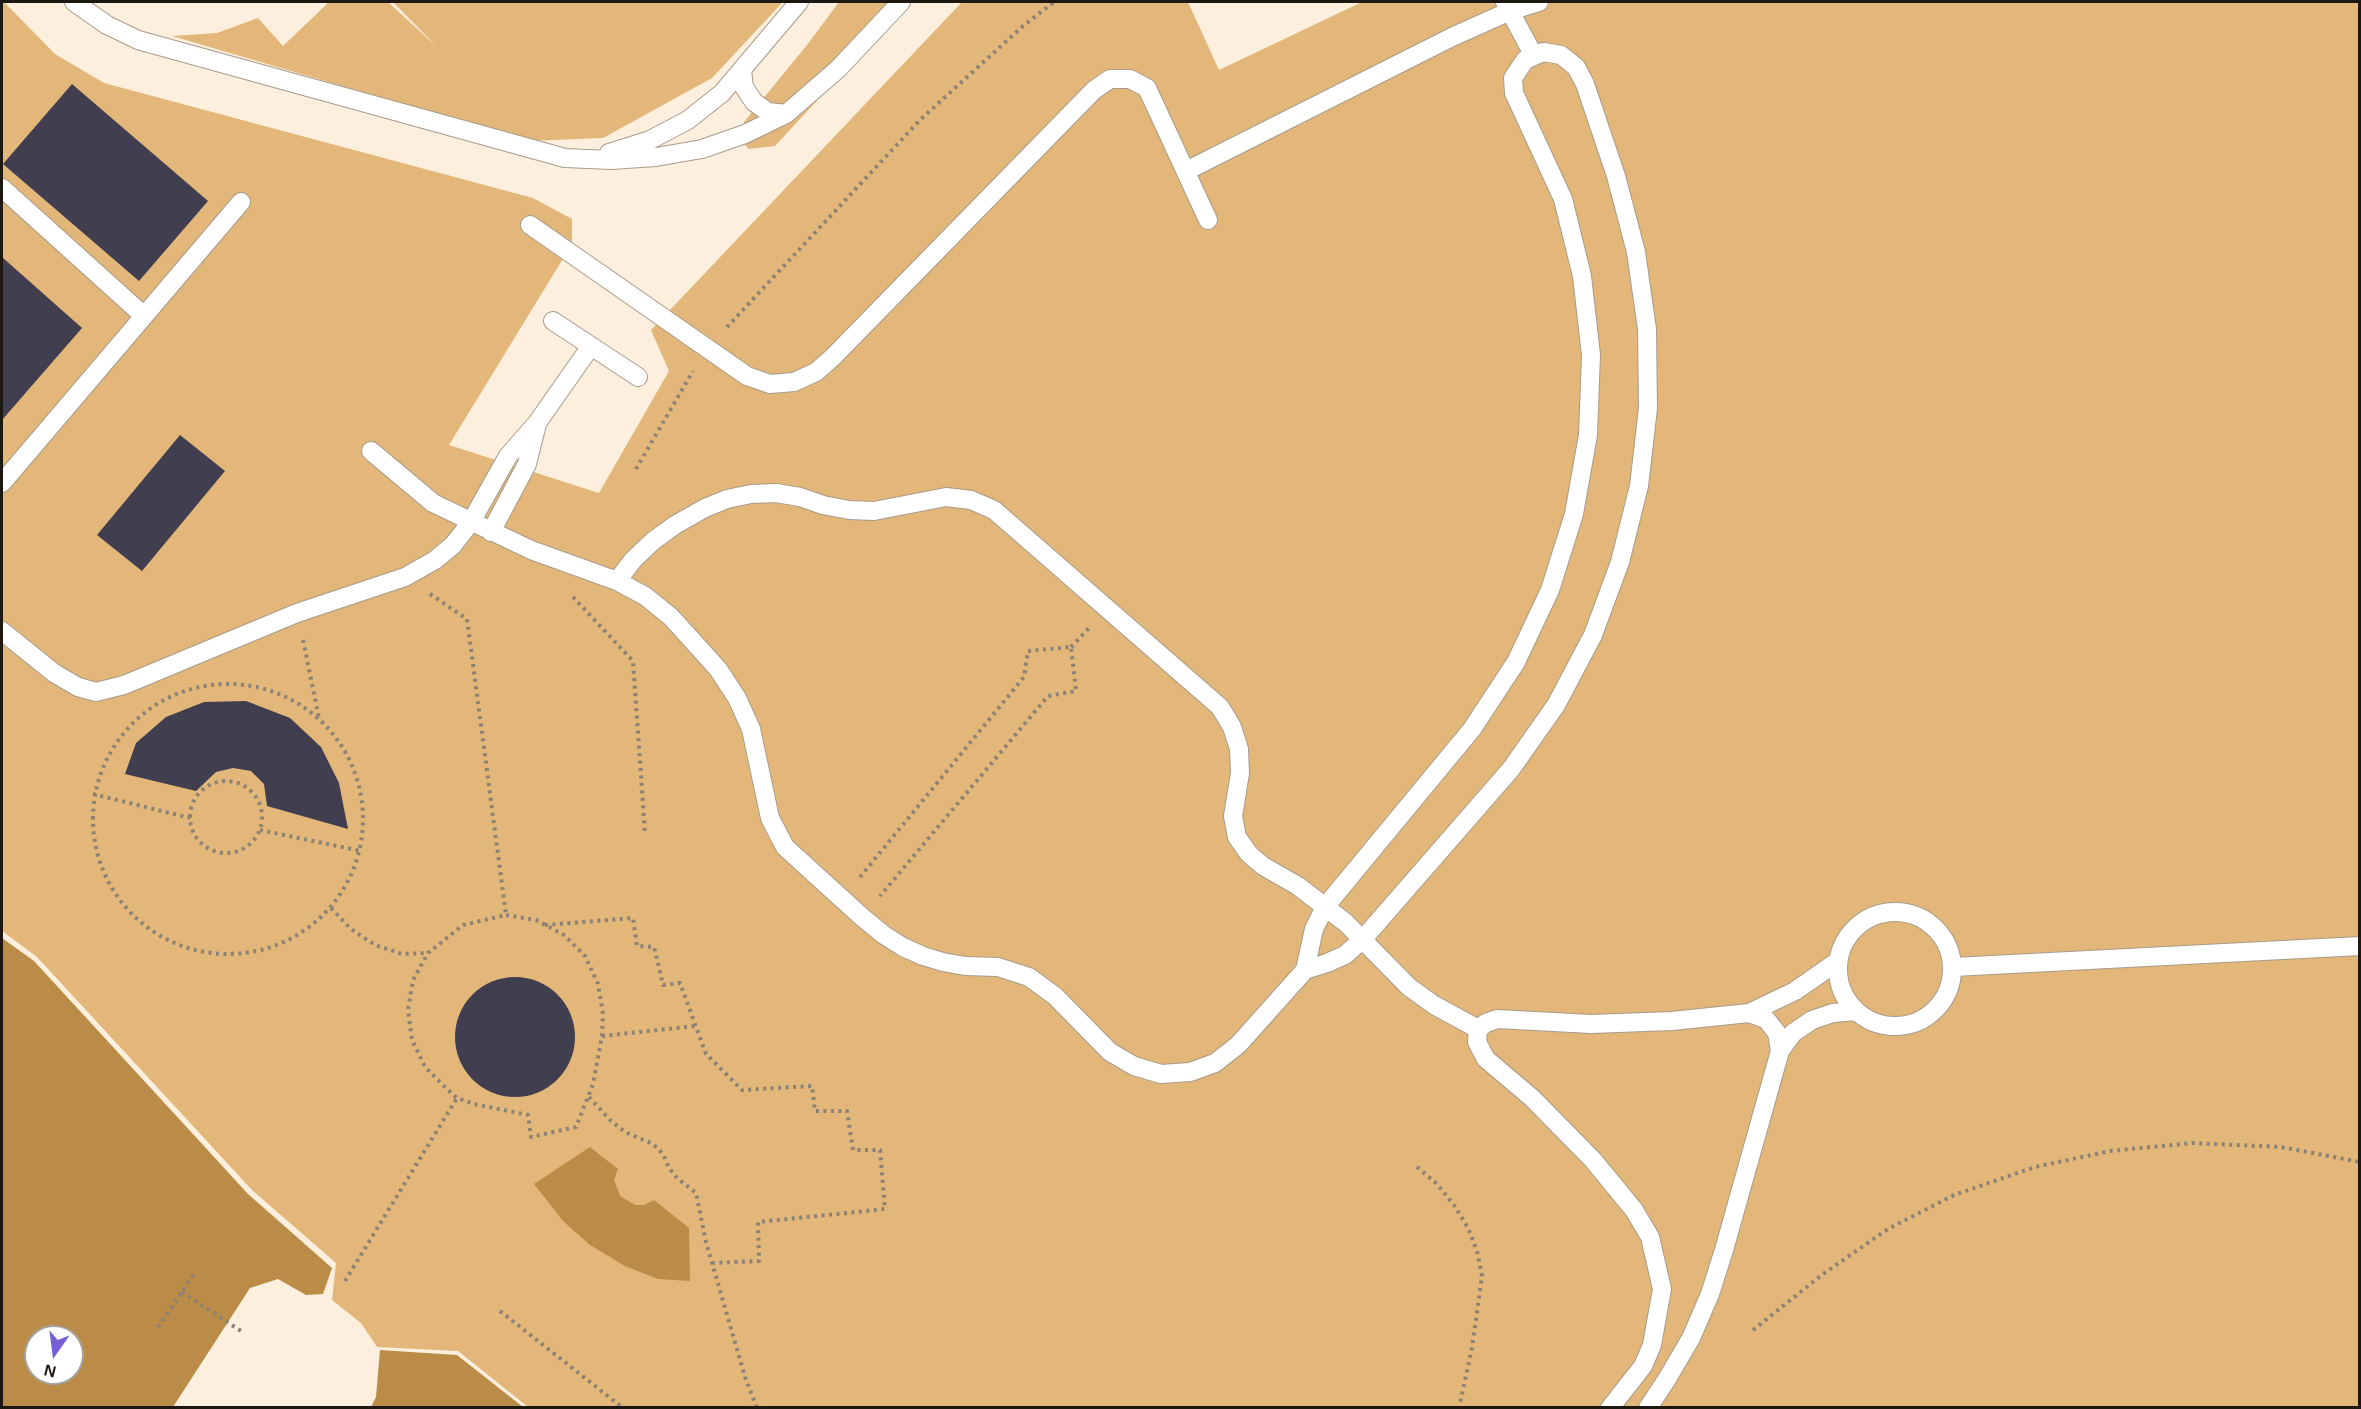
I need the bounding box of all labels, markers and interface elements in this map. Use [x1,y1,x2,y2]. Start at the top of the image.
north arrow [24,1325,84,1385]
text: N [42,1361,58,1381]

